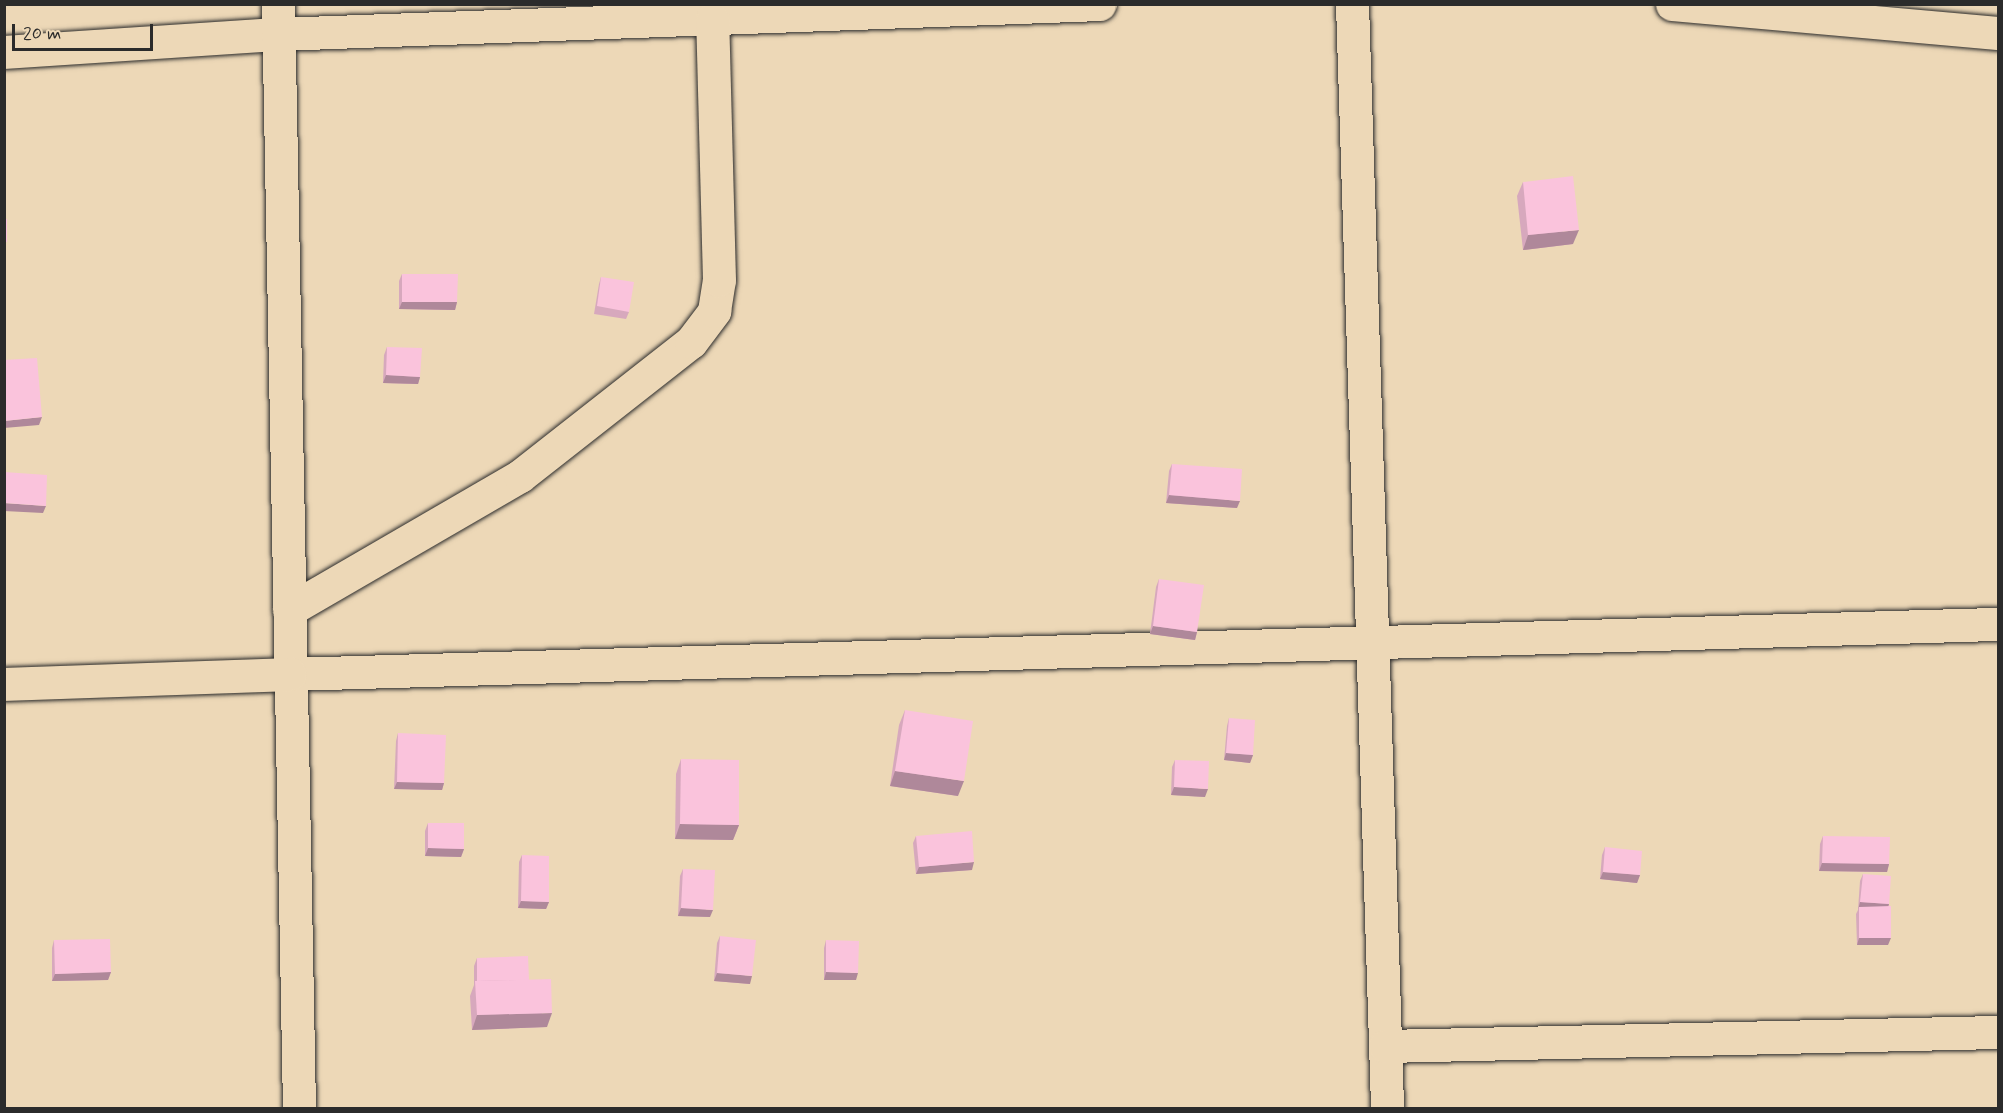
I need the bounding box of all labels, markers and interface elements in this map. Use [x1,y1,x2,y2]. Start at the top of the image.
scale bar [15,12,156,50]
text: 20 m [23,22,61,46]

